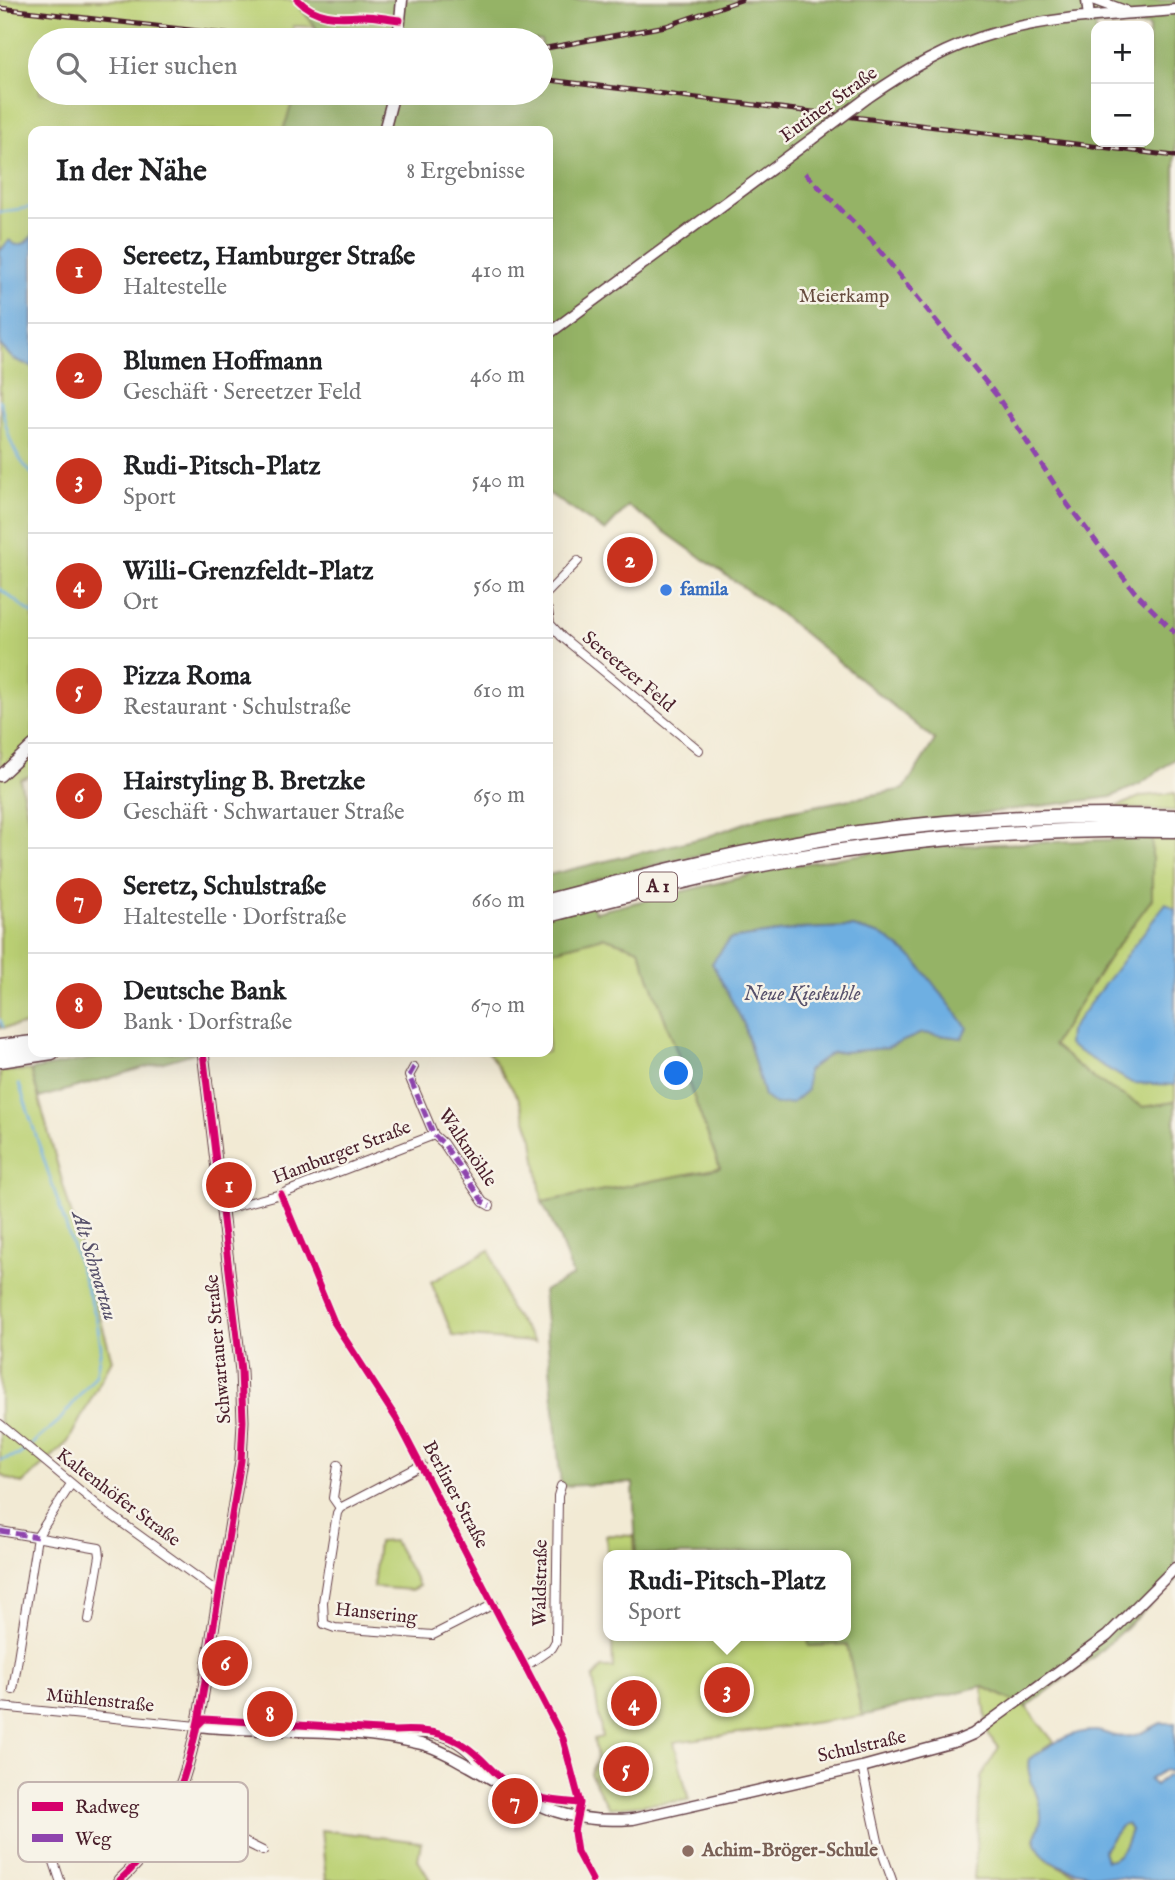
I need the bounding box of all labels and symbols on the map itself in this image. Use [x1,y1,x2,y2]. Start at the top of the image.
street label: Eutiner Straße [776,61,883,148]
park label: Meierkamp [799,285,889,309]
pin: 2 [607,534,653,586]
place label: famila [680,578,729,602]
marker: famila [658,582,674,598]
street label: Sereetzer Feld [577,626,680,718]
road number: A 1 [639,872,677,902]
water label: Neue Kieskuhle [744,981,860,1008]
your location [659,1056,693,1090]
street label: Walkmöhle [432,1104,502,1192]
street label: Hamburger Straße [269,1116,415,1190]
pin: 1 [206,1159,252,1211]
water label: Alt Schwartau [64,1206,123,1324]
street label: Schwartauer Straße [200,1273,237,1425]
street label: Berliner Straße [417,1437,494,1553]
street label: Kaltenhöfer Straße [51,1443,185,1553]
street label: Waldstraße [528,1539,554,1627]
street label: Hansering [334,1598,419,1630]
pin: 6 [202,1637,248,1689]
pin: 3 [704,1664,750,1716]
pin: 4 [611,1677,657,1729]
street label: Mühlenstraße [45,1683,155,1719]
pin: 8 [247,1688,293,1740]
street label: Schulstraße [816,1725,909,1769]
pin: 5 [603,1743,649,1795]
pin: 7 [492,1775,538,1827]
legend [18,1782,248,1862]
text: Radweg [75,1796,140,1820]
text: Weg [75,1828,112,1852]
place label: Achim-Bröger-Schule [701,1839,878,1863]
marker: Achim-Bröger-Schule [680,1843,696,1859]

